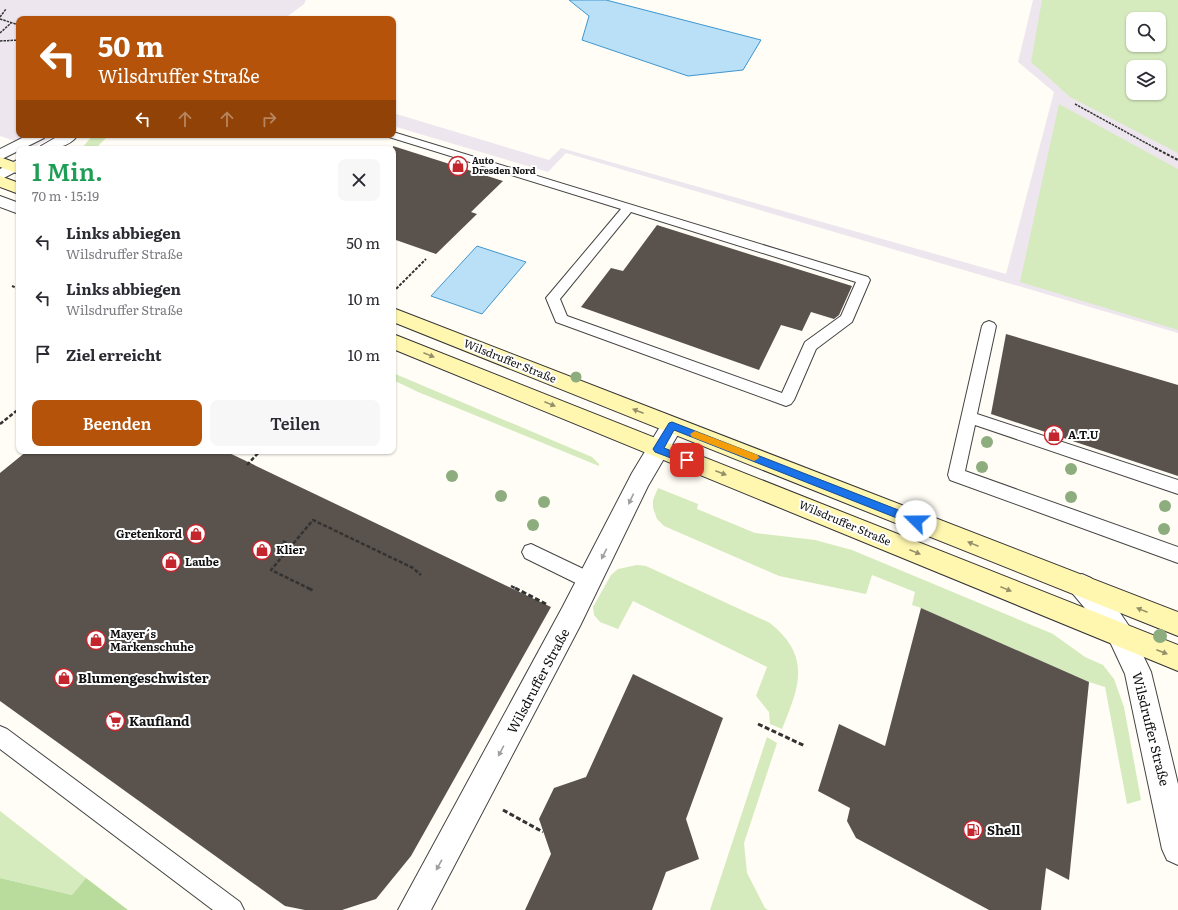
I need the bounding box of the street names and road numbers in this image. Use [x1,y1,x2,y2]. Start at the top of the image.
street label: Wilsdruffer Straße [462,334,559,386]
street label: Wilsdruffer Straße [797,495,894,549]
street label: Wilsdruffer Straße [502,625,573,737]
street label: Wilsdruffer Straße [1128,670,1175,788]

